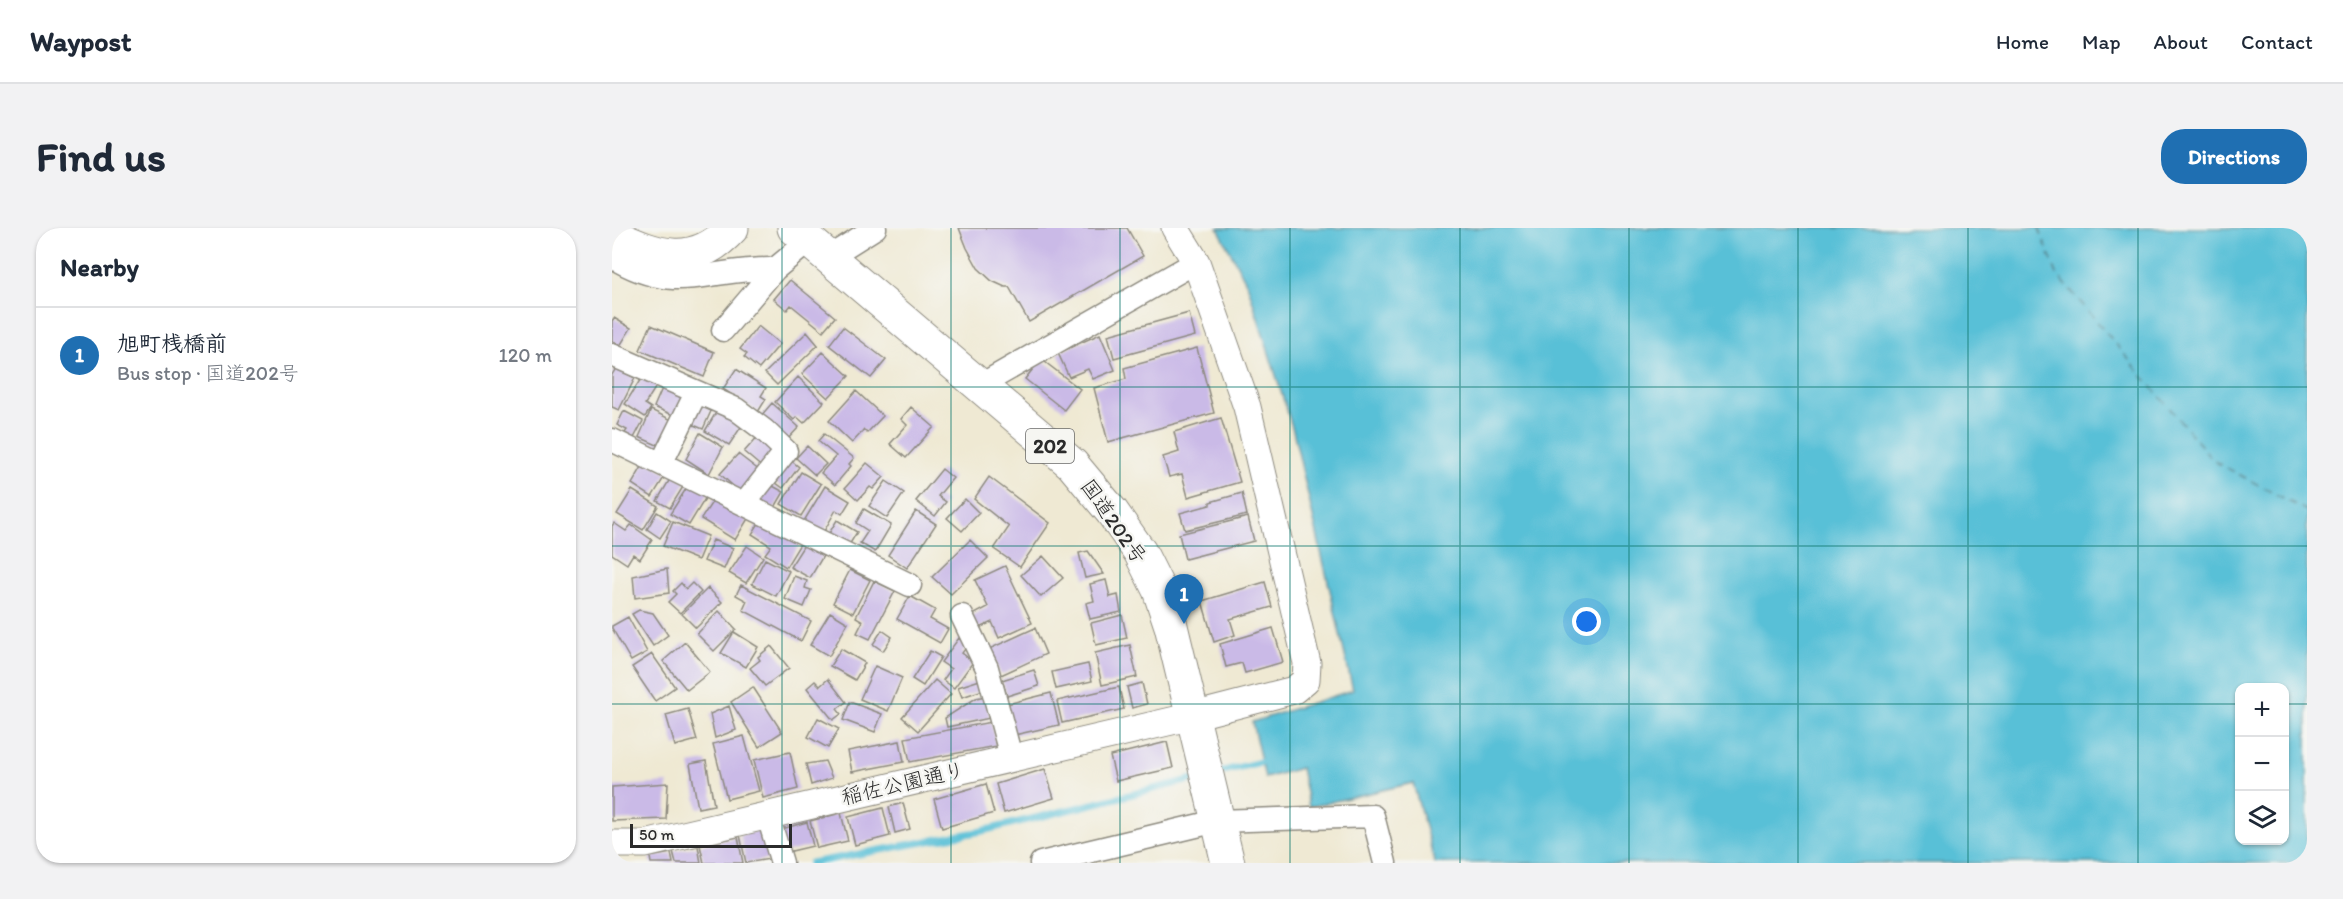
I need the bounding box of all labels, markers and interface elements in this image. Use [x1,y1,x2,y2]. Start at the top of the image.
text: Waypost [30,24,132,58]
text: Home [1996,29,2049,54]
text: Map [2082,29,2121,54]
text: About [2154,29,2208,54]
text: Contact [2241,29,2313,54]
button: Directions [2161,129,2307,184]
text: Find us [36,131,166,182]
text: Nearby [60,251,139,283]
text: 旭町桟橋前 [117,330,227,357]
text: 1 [75,343,84,367]
text: 120 m [499,343,552,367]
text: Bus stop · 国道202号 [117,361,299,385]
road number: 202 [1026,429,1074,463]
street label: 国道202号 [1076,474,1152,568]
pin: 1 [1164,574,1204,624]
your location [1572,607,1601,636]
map controls [2235,683,2289,845]
button: + [2235,683,2289,737]
button: − [2235,737,2289,791]
street label: 稲佐公園通り [839,757,967,809]
button: layers [2235,791,2289,845]
scale bar [630,821,792,848]
text: 50 m [639,825,674,844]

